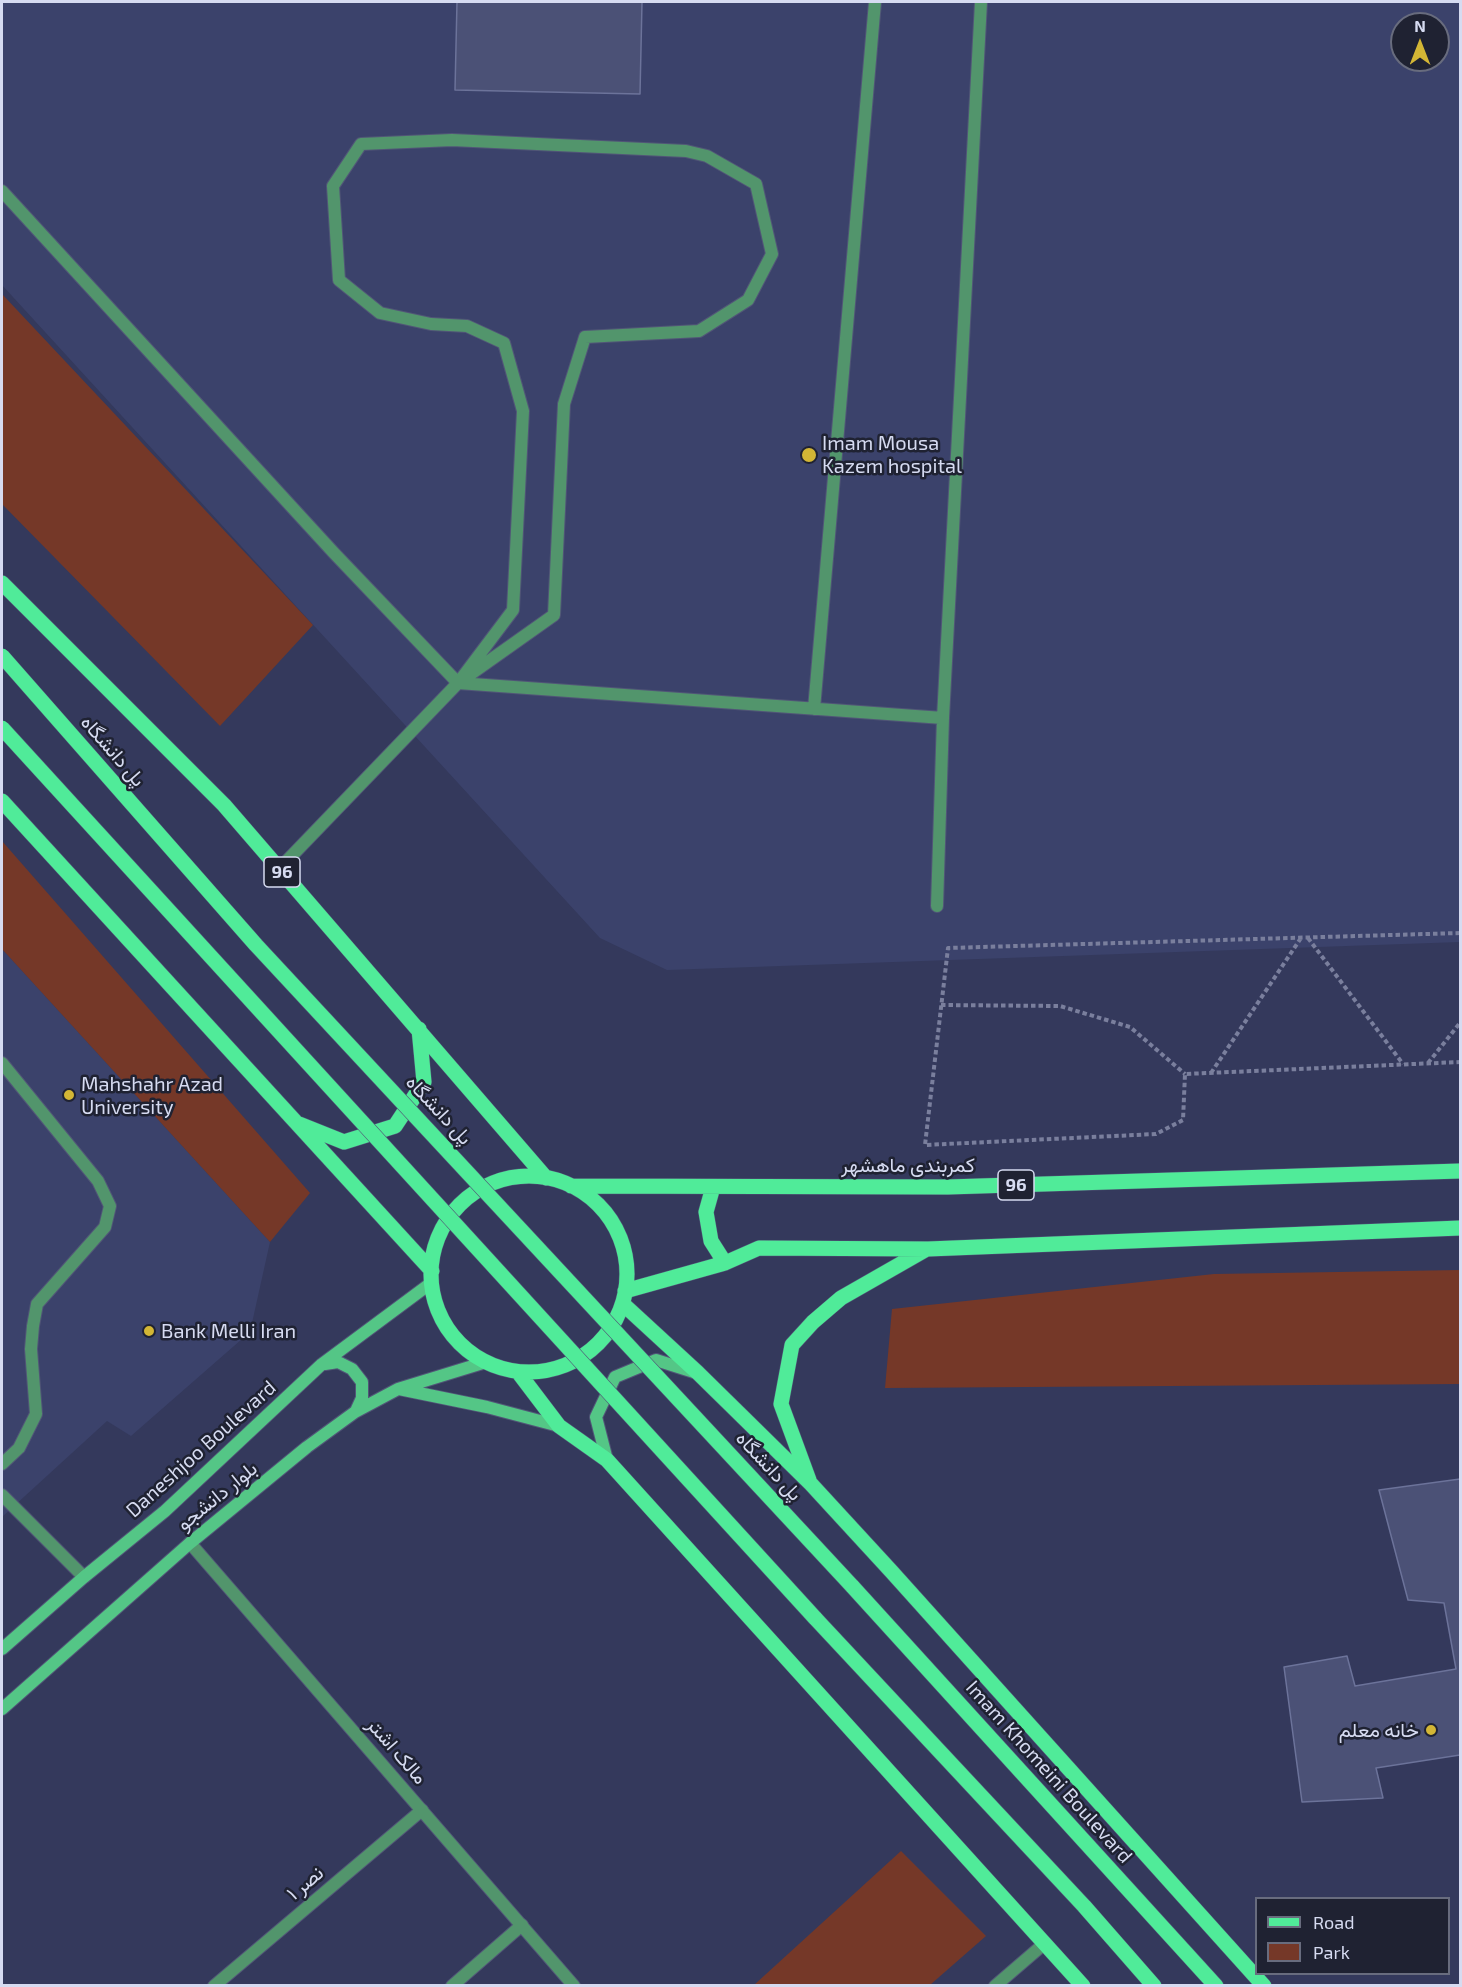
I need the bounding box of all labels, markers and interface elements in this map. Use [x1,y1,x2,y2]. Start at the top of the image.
north arrow [1390,12,1450,72]
text: N [1414,16,1426,35]
place label: Imam Mousa Kazem hospital [822,431,962,478]
marker: Imam Mousa Kazem hospital [800,446,818,464]
street label: پل دانشگاه [76,711,150,791]
road number: 96 [264,857,300,887]
street label: پل دانشگاه [401,1070,477,1150]
place label: Mahshahr Azad University [81,1072,223,1119]
marker: Mahshahr Azad University [62,1088,76,1102]
street label: کمربندی ماهشهر [841,1153,975,1177]
road number: 96 [998,1170,1034,1200]
place label: Bank Melli Iran [161,1319,296,1343]
marker: Bank Melli Iran [142,1324,156,1338]
street label: Daneshjoo Boulevard [121,1375,281,1523]
street label: پل دانشگاه [731,1426,807,1506]
street label: بلوار دانشجو [172,1456,262,1536]
street label: Imam Khomeini Boulevard [961,1676,1137,1868]
street label: مالک اشتر [362,1713,432,1789]
place label: خانه معلم [1339,1718,1419,1742]
marker: خانه معلم [1424,1723,1438,1737]
street label: نصر ۱ [282,1861,328,1905]
legend [1255,1897,1450,1975]
text: Road [1313,1911,1354,1933]
text: Park [1313,1941,1350,1963]

